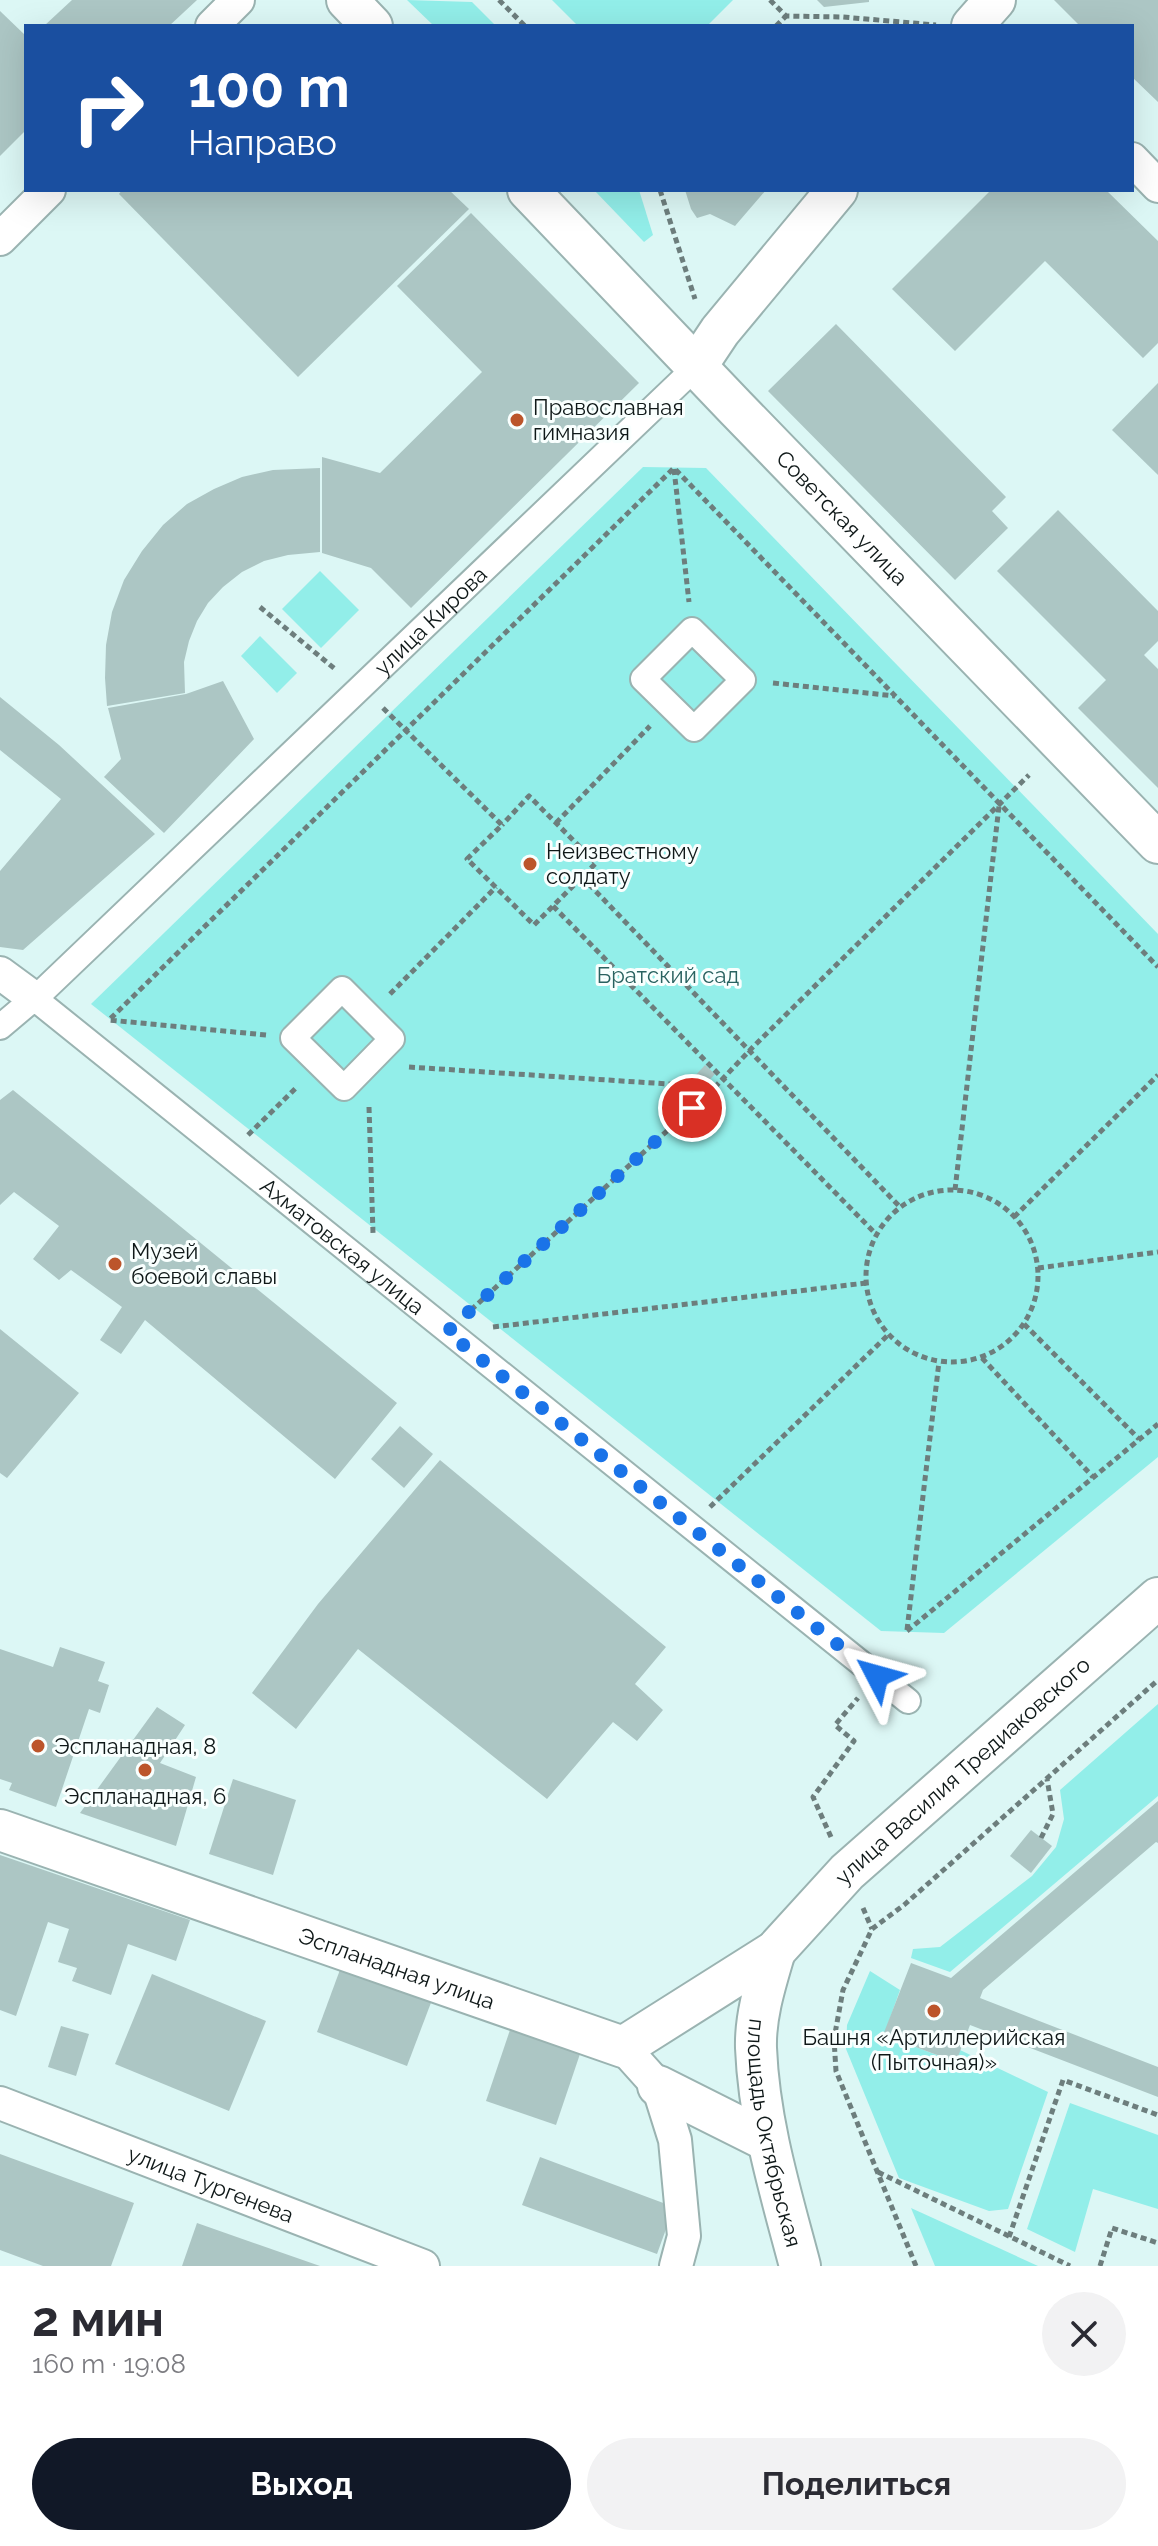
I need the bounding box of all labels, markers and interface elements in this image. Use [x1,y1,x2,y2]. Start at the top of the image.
text: 100 m [188,54,350,120]
icon: right [56,56,160,160]
text: Направо [188,121,337,163]
place label: Православная гимназия [533,394,684,445]
marker: Православная гимназия [508,411,526,429]
street label: Советская улица [771,445,913,590]
street label: улица Кирова [369,561,492,680]
place label: Неизвестному солдату [546,838,699,889]
marker: Неизвестному солдату [521,855,539,873]
park label: Братский сад [597,962,739,988]
pin [658,1074,726,1142]
icon: arrive [670,1086,714,1130]
street label: Ахматовская улица [255,1173,430,1320]
place label: Музей боевой славы [131,1238,277,1289]
marker: Музей боевой славы [106,1255,124,1273]
position arrow [835,1634,919,1718]
street label: улица Василия Тредиаковского [829,1651,1095,1890]
place label: Эспланадная, 8 [54,1733,216,1759]
marker: Эспланадная, 8 [29,1737,47,1755]
marker: Эспланадная, 6 [136,1761,154,1779]
place label: Эспланадная, 6 [64,1783,226,1809]
street label: Эспланадная улица [295,1922,498,2014]
marker: Башня «Артиллерийская (Пыточная)» [925,2002,943,2020]
street label: площадь Октябрьская [743,2018,807,2250]
place label: Башня «Артиллерийская (Пыточная)» [803,2024,1065,2075]
street label: улица Тургенева [124,2141,298,2228]
text: 2 мин [32,2291,164,2347]
button: close [1042,2292,1126,2376]
text: 160 m · 19:08 [32,2349,186,2379]
button: Выход [32,2438,571,2530]
button: Поделиться [587,2438,1126,2530]

